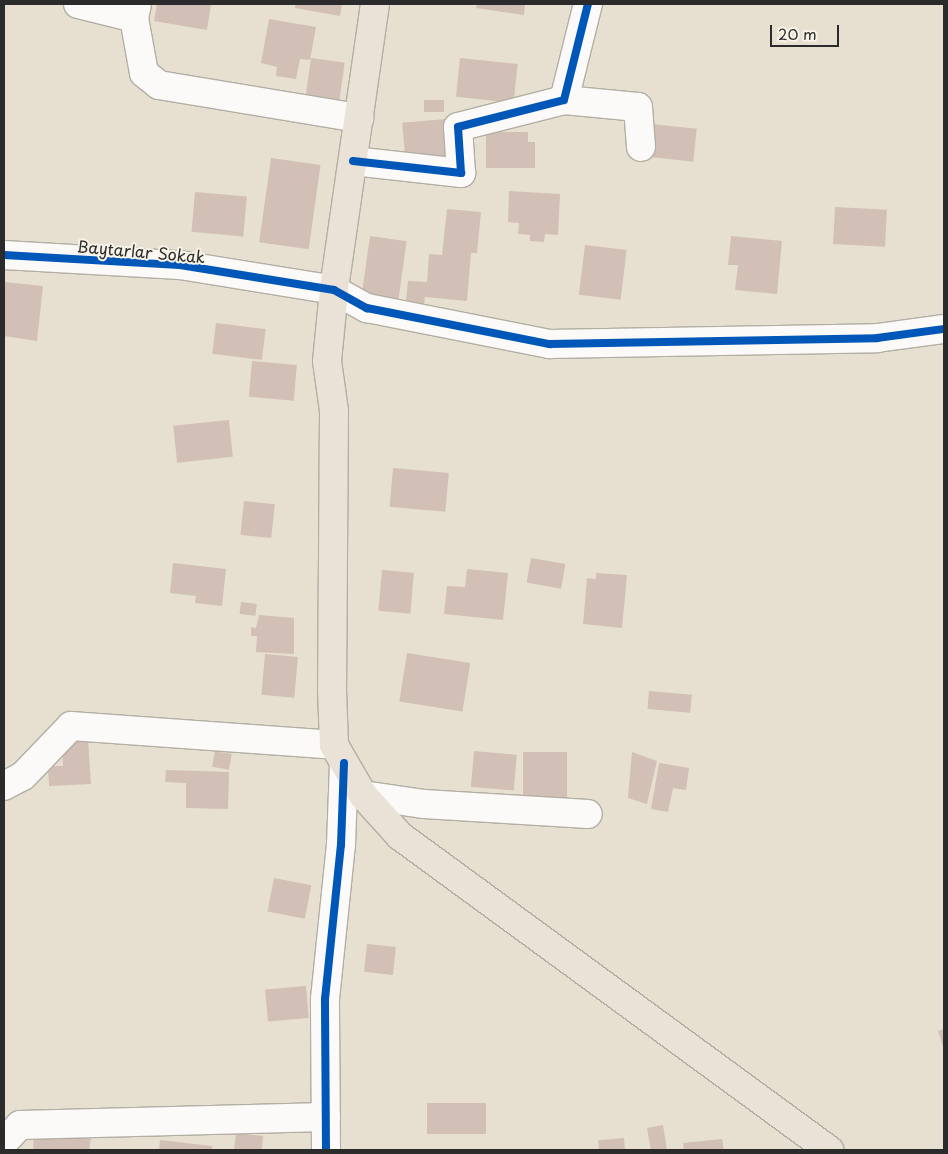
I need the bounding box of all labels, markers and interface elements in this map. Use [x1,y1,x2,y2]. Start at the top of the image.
scale bar [773,15,842,47]
text: 20 m [778,22,817,45]
street label: Baytarlar Sokak [76,236,206,266]

